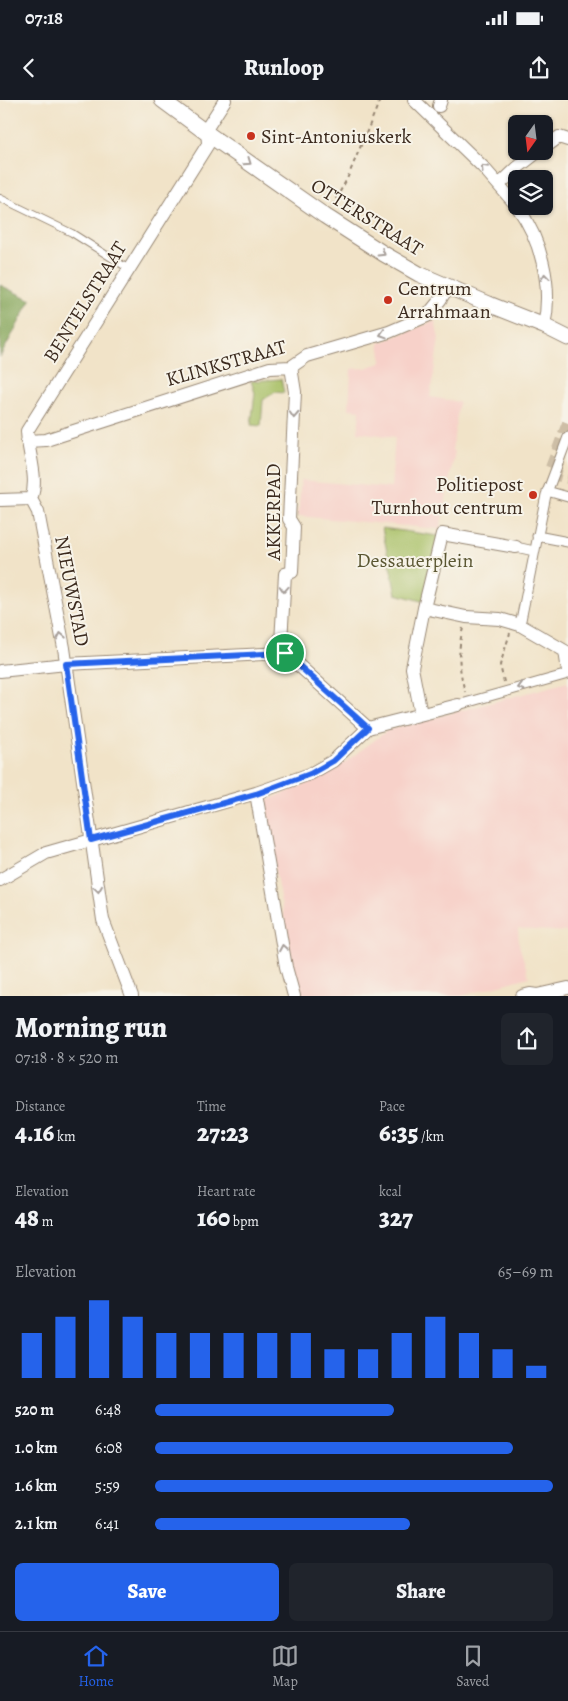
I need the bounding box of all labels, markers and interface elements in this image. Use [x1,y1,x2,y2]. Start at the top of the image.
text: 07:18 [25,5,63,31]
text: Runloop [244,53,324,83]
icon: back [15,54,43,82]
icon: share [525,54,553,82]
north arrow [508,115,552,160]
map controls [508,115,553,215]
place label: Sint-Antoniuskerk [261,123,412,150]
marker: Sint-Antoniuskerk [245,130,257,142]
one-way arrow [242,156,251,165]
one-way arrow [481,165,490,174]
button: layers [508,170,553,215]
street label: OTTERSTRAAT [306,172,428,262]
street label: BENTELSTRAAT [37,236,133,368]
one-way arrow [377,246,386,256]
one-way arrow [540,273,551,281]
place label: Centrum Arrahmaan [397,275,491,325]
marker: Centrum Arrahmaan [382,294,394,306]
one-way arrow [379,328,388,338]
street label: KLINKSTRAAT [163,333,289,393]
one-way arrow [289,412,299,420]
street label: AKKERPAD [260,463,287,562]
place label: Politiepost Turnhout centrum [371,471,523,521]
marker: Politiepost Turnhout centrum [527,489,539,501]
street label: NIEUWSTAD [48,533,96,649]
park label: Dessauerplein [357,547,473,574]
one-way arrow [279,585,290,593]
one-way arrow [57,632,67,641]
pin [264,632,306,674]
icon: arrive [271,639,299,667]
one-way arrow [517,681,525,692]
one-way arrow [92,885,103,893]
one-way arrow [279,944,289,953]
text: Morning run [15,1009,167,1047]
button: share [501,1013,553,1065]
text: 07:18 · 8 × 520 m [15,1047,118,1069]
text: Distance [15,1097,65,1116]
text: Time [197,1097,226,1116]
text: Pace [379,1097,405,1116]
text: 4.16 [15,1116,54,1150]
text: 27:23 [197,1116,249,1150]
text: 6:35 [379,1116,418,1150]
text: km [54,1127,76,1146]
text: /km [418,1127,444,1146]
text: Elevation [15,1182,69,1201]
text: Heart rate [197,1182,255,1201]
text: kcal [379,1182,401,1201]
text: 48 [15,1201,39,1235]
text: 160 [197,1201,230,1235]
text: 327 [379,1201,413,1235]
text: m [39,1212,53,1231]
text: bpm [230,1212,259,1231]
text: Elevation [15,1261,76,1283]
text: 65–69 m [498,1261,553,1283]
text: 520 m [15,1399,54,1421]
text: 6:48 [95,1399,121,1421]
text: 1.0 km [15,1437,58,1459]
text: 6:08 [95,1437,123,1459]
text: 1.6 km [15,1475,57,1497]
text: 5:59 [95,1475,120,1497]
text: 2.1 km [15,1513,57,1535]
text: 6:41 [95,1513,119,1535]
button: Save [15,1563,279,1621]
button: Share [289,1563,553,1621]
tab: Home [79,1642,114,1691]
tab: Map [271,1642,299,1691]
tab: Saved [456,1642,489,1691]

